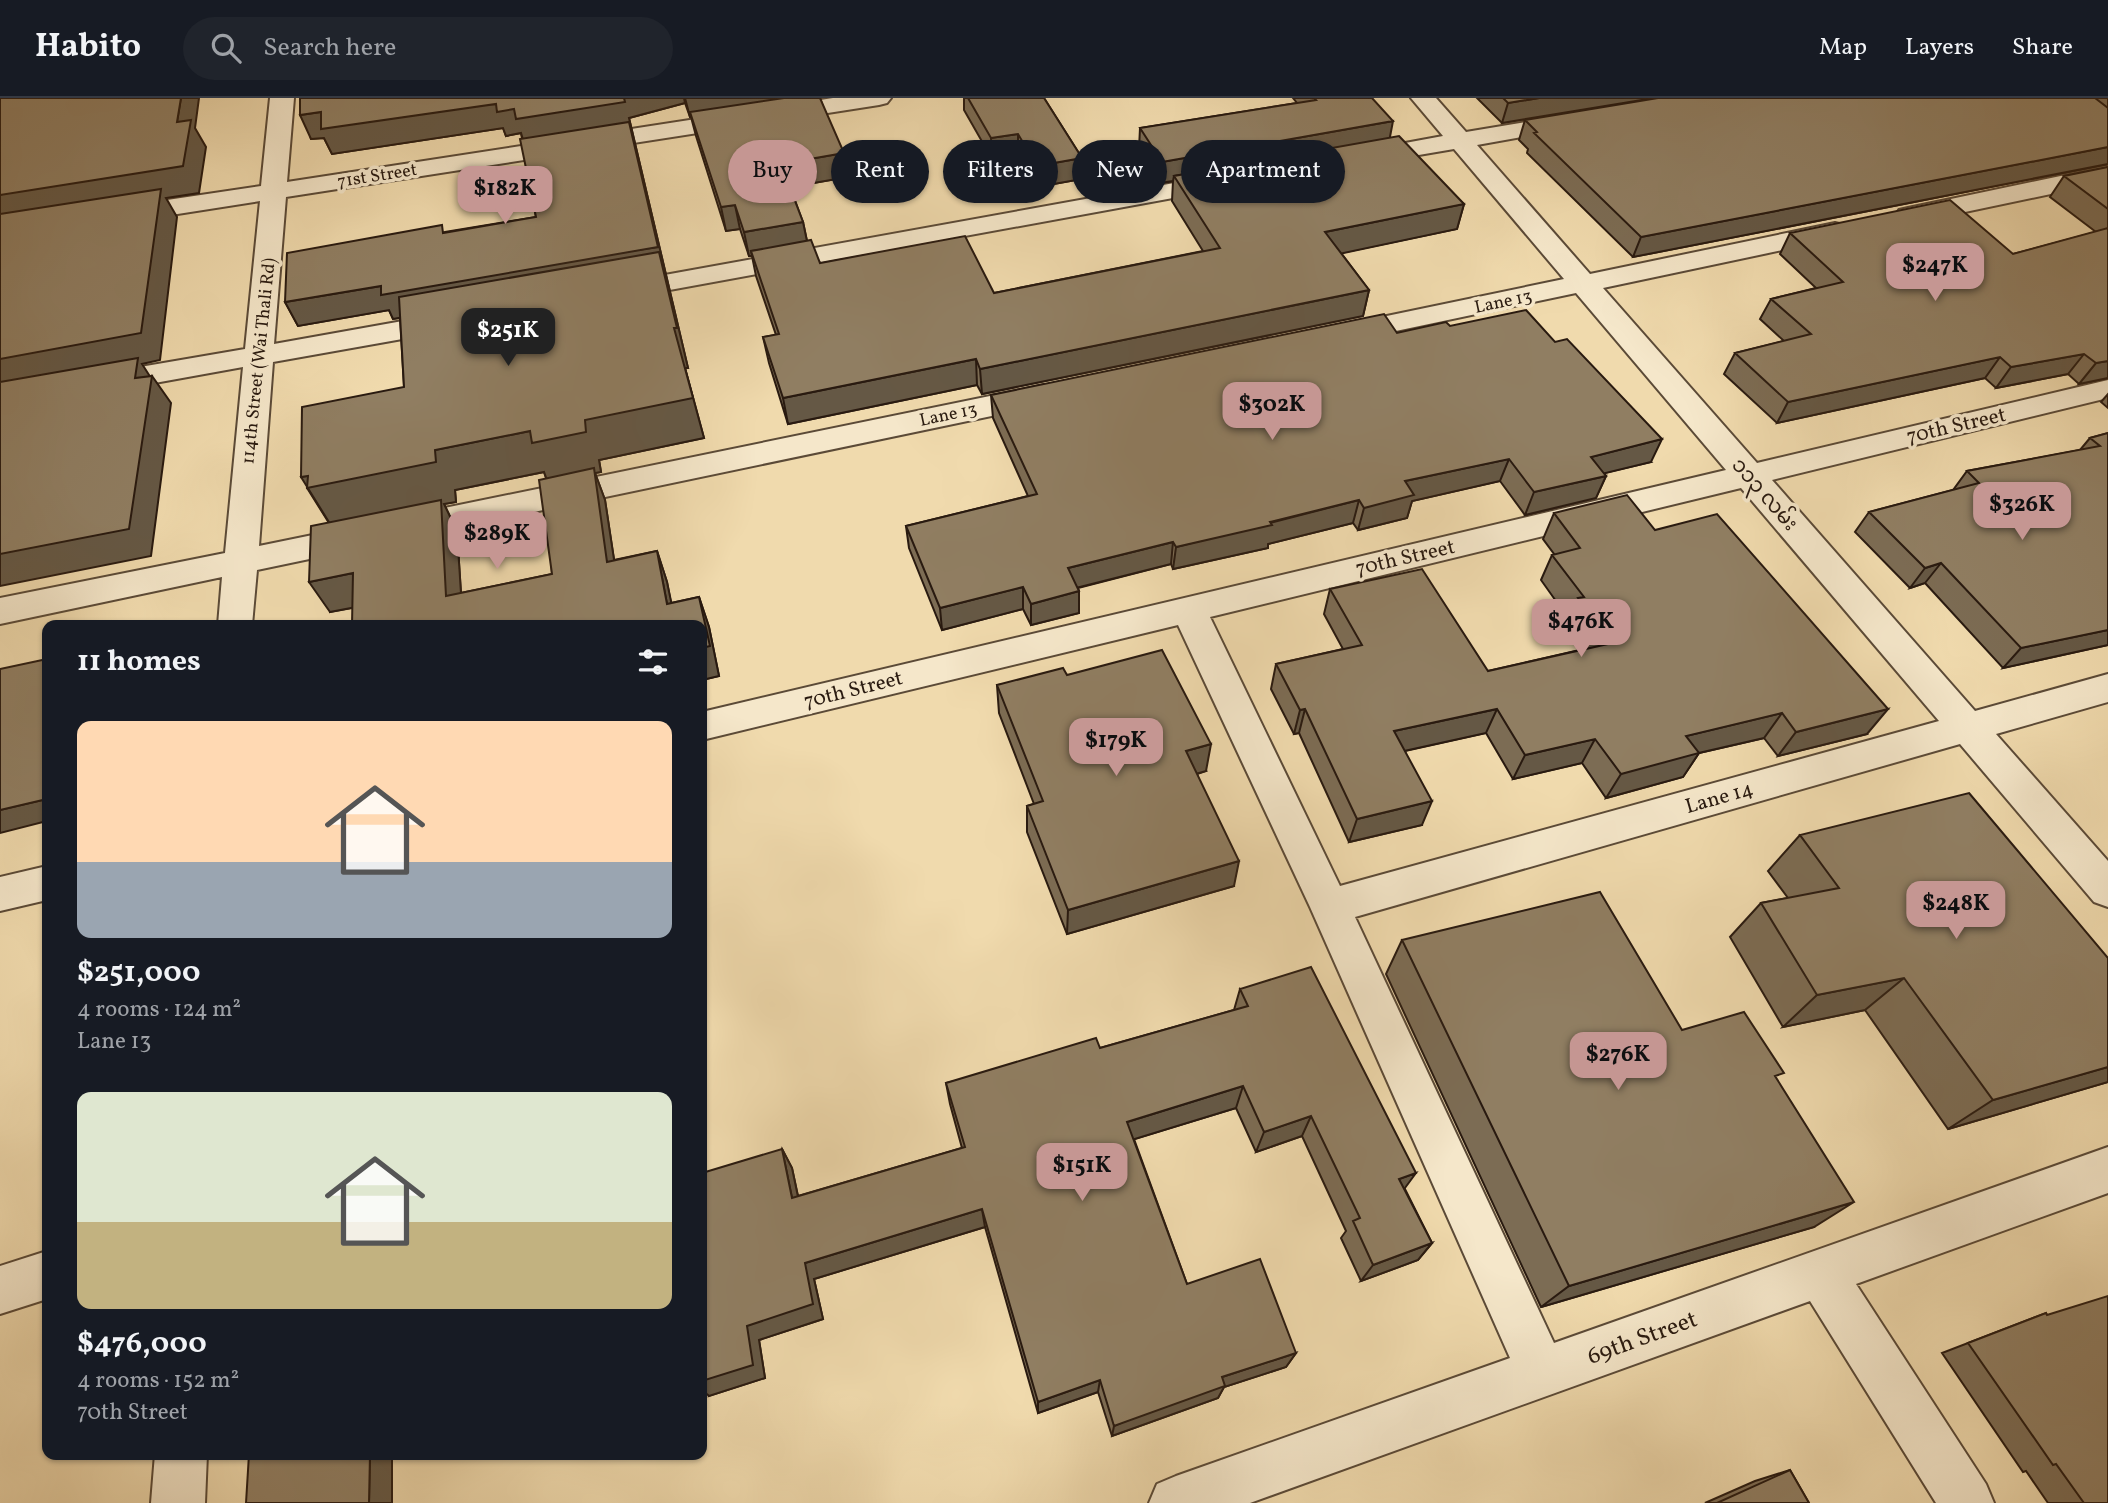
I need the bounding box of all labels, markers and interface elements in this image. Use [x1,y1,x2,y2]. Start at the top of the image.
search box [183,17,673,80]
text: Habito [35,25,141,71]
icon: search [207,29,245,67]
text: Search here [263,30,396,66]
text: Map [1819,31,1867,65]
text: Layers [1905,31,1974,65]
text: Share [2012,31,2073,65]
chip: Buy [728,140,817,203]
chip: Rent [831,140,929,203]
chip: Filters [943,140,1058,203]
chip: New [1072,140,1167,203]
chip: Apartment [1181,140,1345,203]
street label: 71st Street [336,158,419,195]
pin: $182K [456,166,554,226]
text: $182K [474,173,537,205]
pin: $247K [1886,244,1984,303]
text: $247K [1902,250,1968,282]
street label: 114th Street (Wai Thali Rd) [236,257,283,466]
street label: Lane 13 [1472,284,1534,321]
pin: $251K [459,308,557,368]
text: $251K [477,315,539,347]
pin: $302K [1223,382,1321,442]
text: $302K [1239,389,1306,421]
street label: Lane 13 [917,397,979,434]
street label: 70th Street [1904,401,2009,452]
street label: ၁၁၃ လမ်း [1723,450,1806,539]
pin: $326K [1973,482,2071,542]
text: $326K [1989,489,2055,521]
pin: $289K [448,512,546,571]
text: $289K [464,518,530,550]
street label: 70th Street [1353,533,1458,584]
pin: $476K [1532,600,1630,659]
text: $476K [1548,606,1614,638]
text: 11 homes [77,641,201,683]
icon: filters [634,643,672,681]
street label: 70th Street [801,664,906,717]
pin: $179K [1067,718,1165,778]
text: $179K [1085,725,1147,757]
icon: home [312,767,438,893]
street label: Lane 14 [1682,775,1757,822]
pin: $248K [1907,882,2005,941]
text: $248K [1922,888,1990,920]
text: $251,000 [77,952,201,994]
text: 4 rooms · 124 m² [77,994,241,1026]
text: Lane 13 [77,1026,151,1058]
pin: $276K [1569,1032,1667,1092]
text: $276K [1586,1039,1650,1071]
icon: home [312,1138,438,1264]
pin: $151K [1033,1144,1131,1203]
text: $151K [1052,1150,1112,1182]
street label: 69th Street [1583,1303,1703,1375]
text: $476,000 [77,1323,207,1365]
text: 4 rooms · 152 m² [77,1365,239,1397]
text: 70th Street [77,1397,188,1429]

